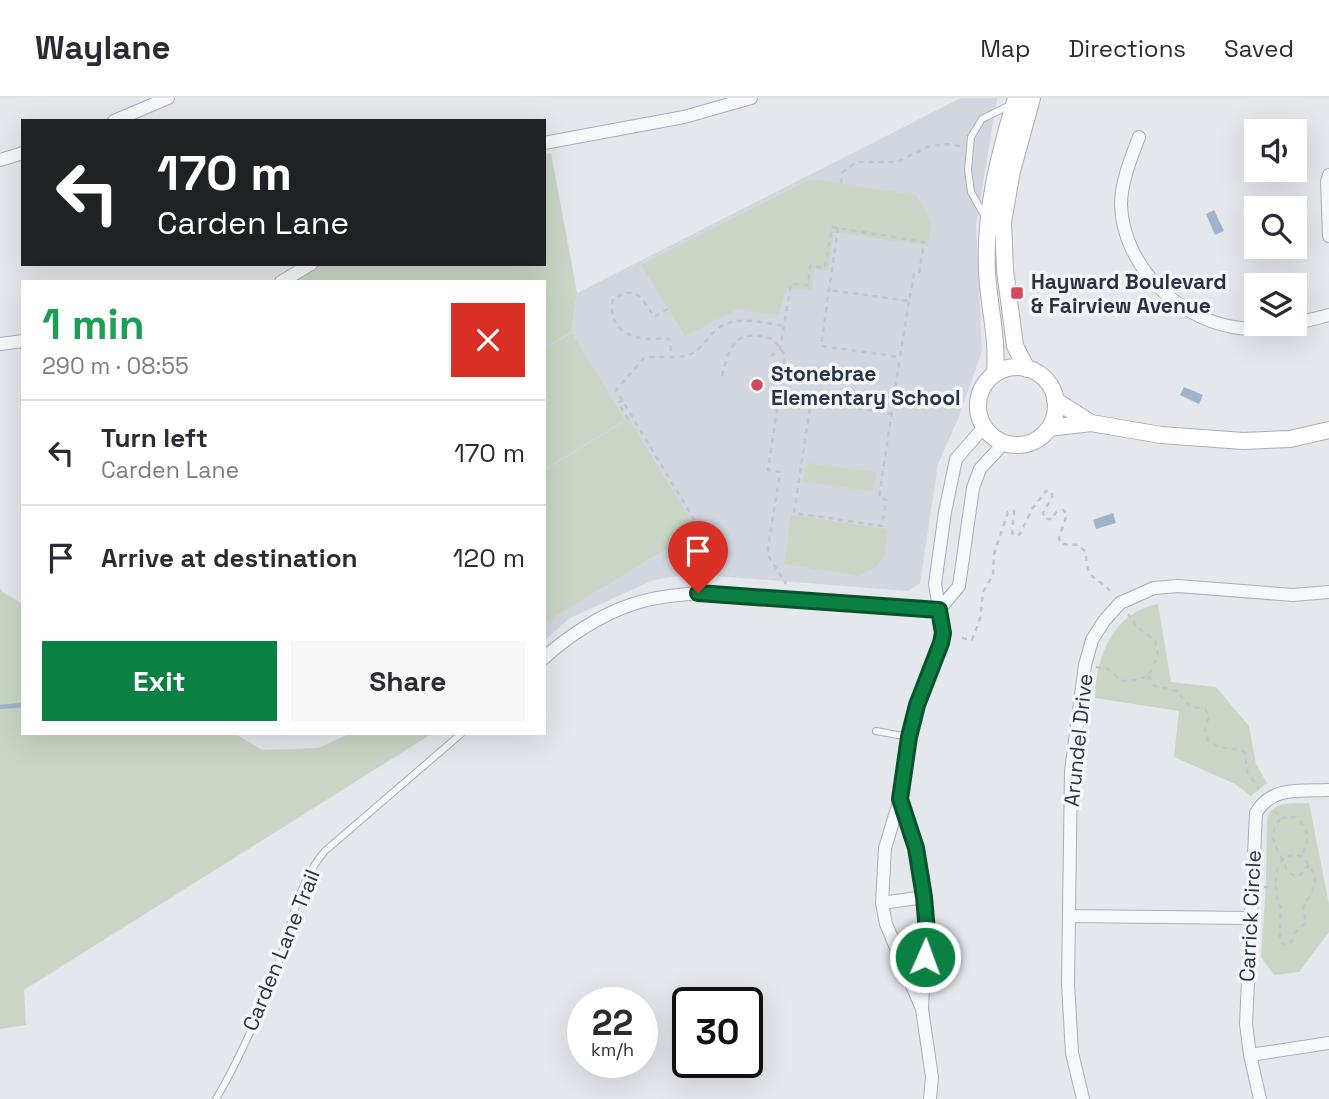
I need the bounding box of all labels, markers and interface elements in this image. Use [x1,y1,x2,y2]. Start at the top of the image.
text: Waylane [35,27,171,69]
text: Map [980,33,1030,64]
text: Directions [1068,33,1186,64]
text: Saved [1224,33,1294,64]
map controls [1244,119,1307,336]
button: sound [1244,119,1307,182]
text: 170 m [157,142,292,204]
icon: left [42,147,133,238]
button: search [1244,196,1307,259]
text: Carden Lane [157,203,349,243]
place label: Hayward Boulevard & Fairview Avenue [1031,268,1227,319]
button: layers [1244,273,1307,336]
marker: Hayward Boulevard & Fairview Avenue [1009,285,1025,301]
text: 1 min [42,298,145,351]
button: close [451,303,525,377]
text: 290 m · 08:55 [42,351,189,381]
place label: Stonebrae Elementary School [771,360,961,411]
marker: Stonebrae Elementary School [749,377,765,393]
text: Turn left [101,421,208,455]
icon: left [42,434,80,472]
text: 170 m [454,436,525,470]
text: Carden Lane [101,455,239,485]
pin [668,521,728,593]
icon: arrive [679,532,717,570]
icon: arrive [42,539,80,577]
text: Arrive at destination [101,541,358,575]
text: 120 m [453,541,525,575]
button: Exit [42,641,277,721]
button: Share [291,641,525,721]
street label: Arundel Drive [1058,672,1098,808]
street label: Carrick Circle [1233,849,1267,983]
street label: Carden Lane Trail [236,865,326,1035]
position arrow [888,920,962,994]
speed limit sign: 30 [672,987,763,1078]
text: 22 [592,1001,633,1045]
text: km/h [591,1038,634,1061]

